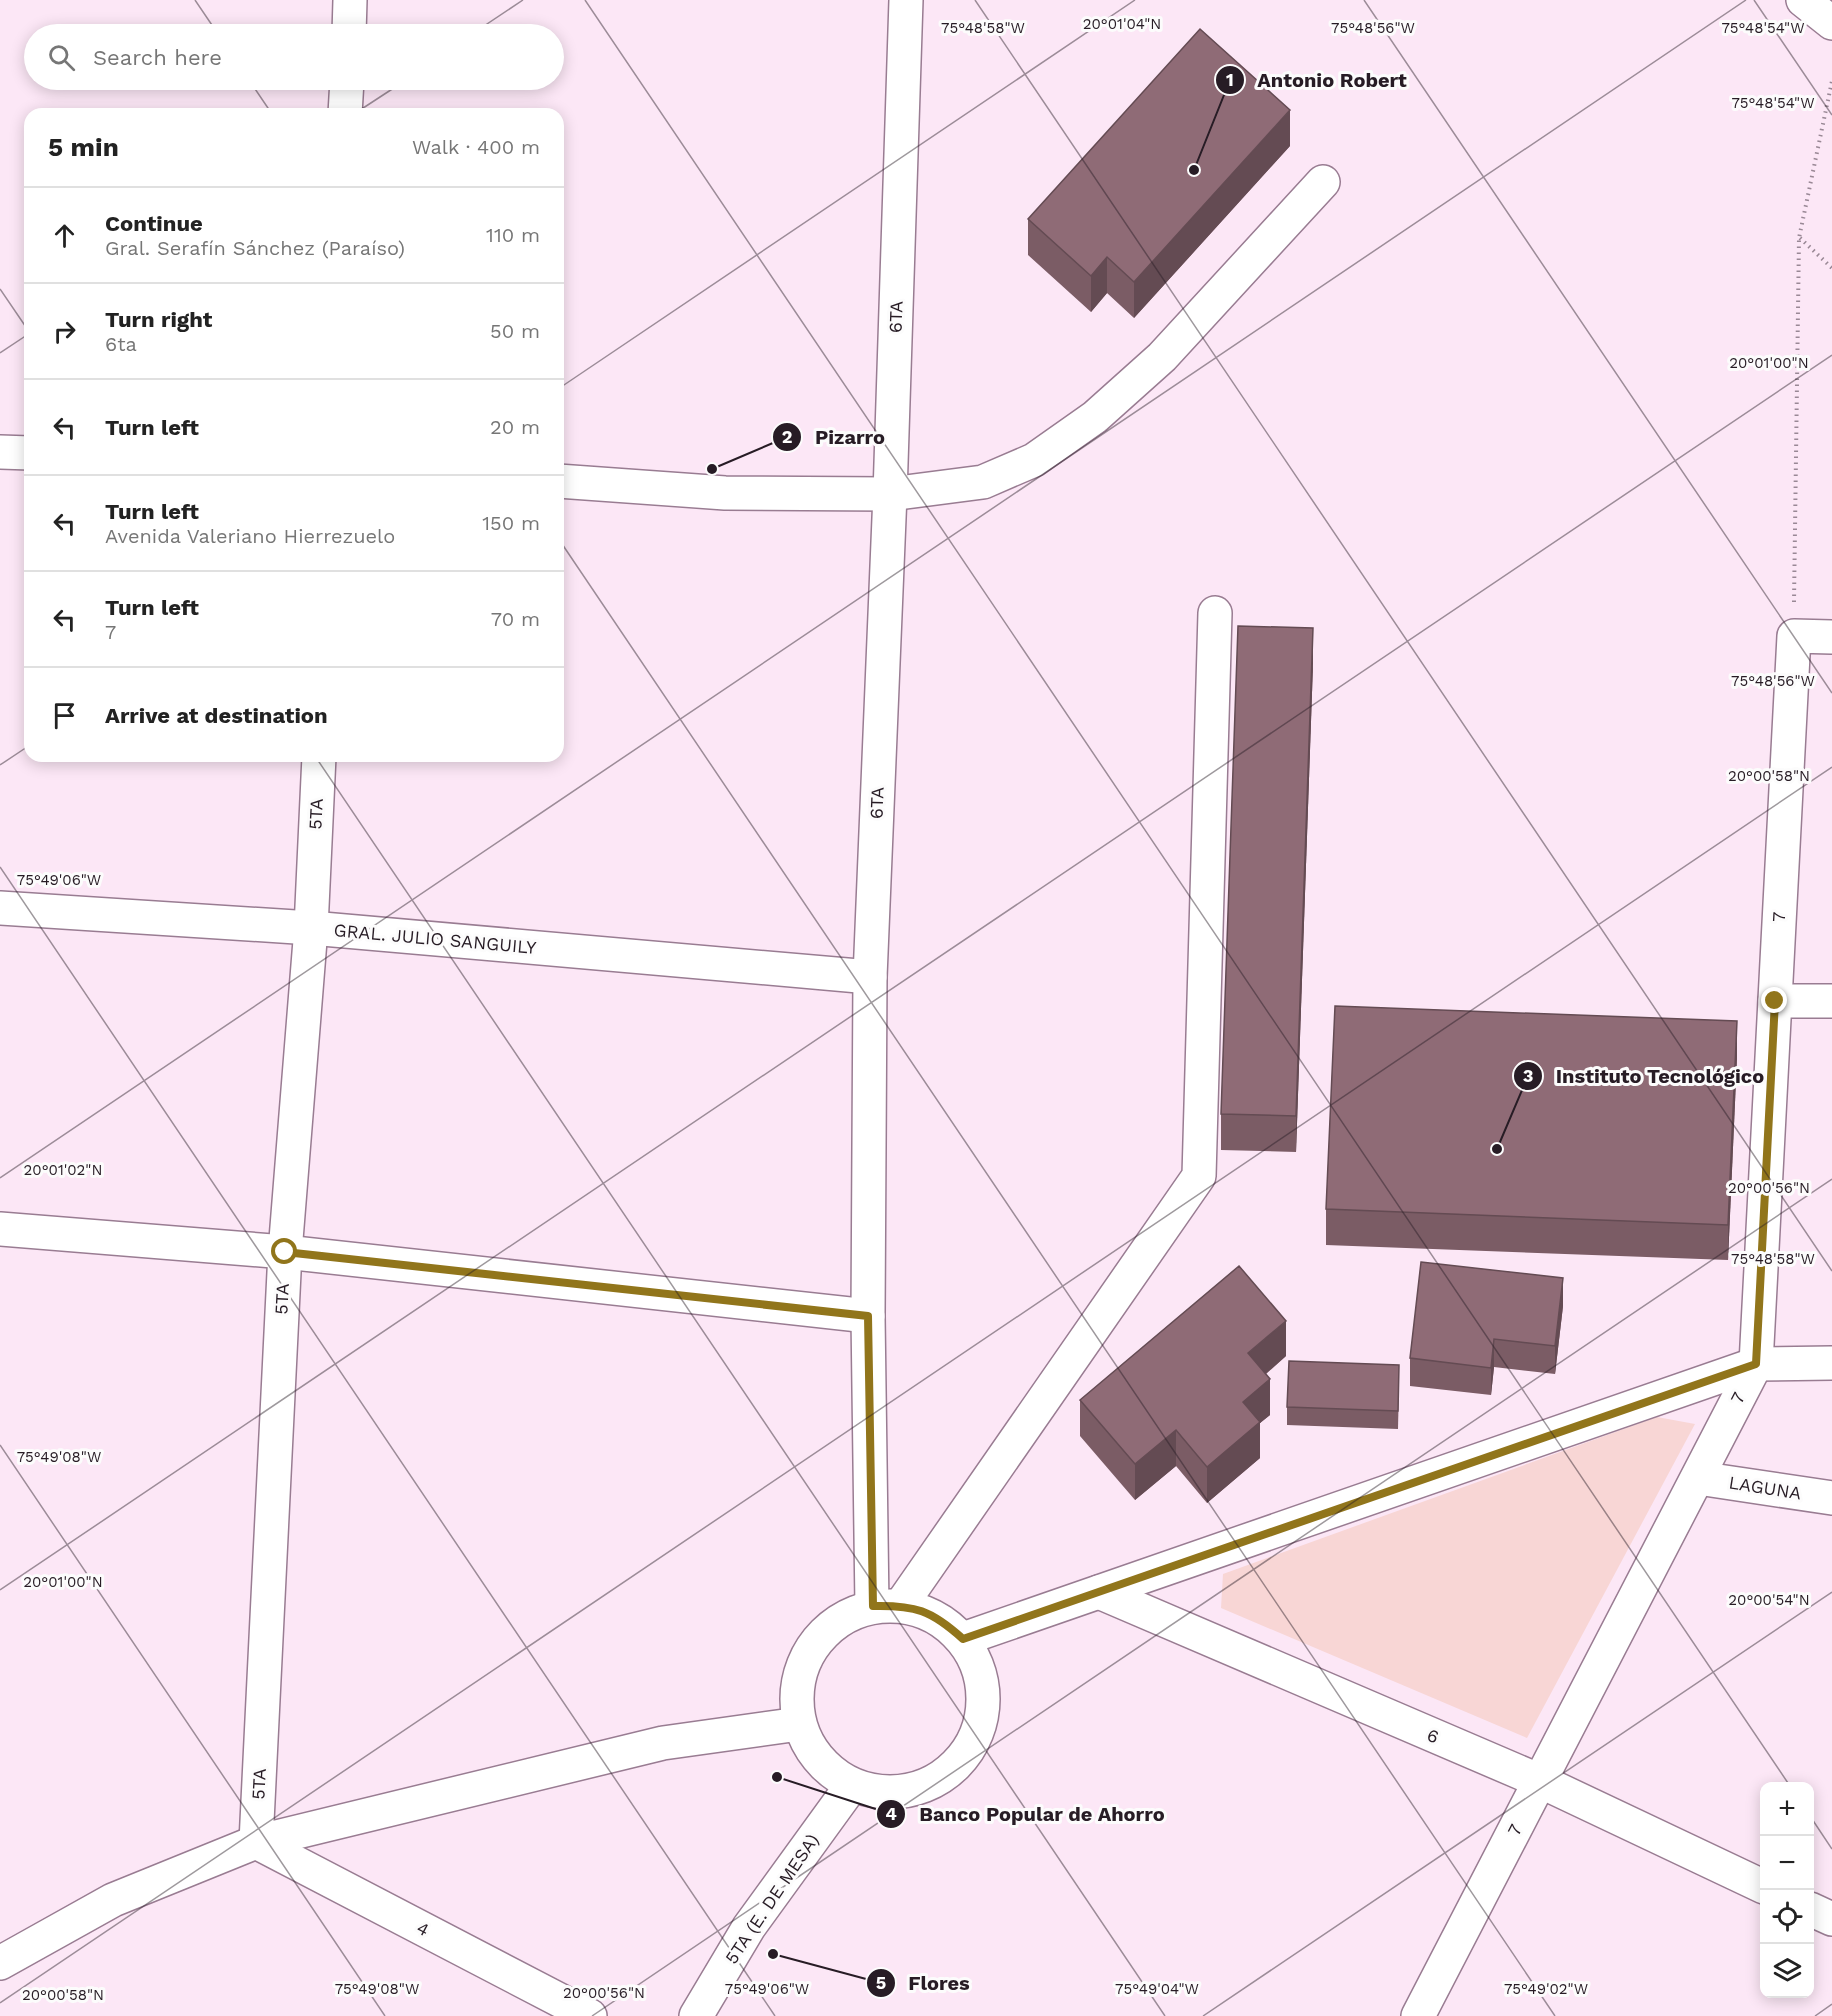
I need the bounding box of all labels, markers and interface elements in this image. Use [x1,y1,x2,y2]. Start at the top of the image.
text: 20°01'04"N [1083,15,1161,33]
text: 75°48'58"W [941,19,1025,37]
text: 75°48'56"W [1331,19,1415,37]
text: 75°48'54"W [1721,19,1805,37]
search box [24,24,564,90]
icon: search [45,41,78,74]
text: Search here [93,45,222,70]
callout: Antonio Robert [1215,61,1419,99]
text: Antonio Robert [1257,68,1407,92]
text: 1 [1226,69,1234,90]
text: 75°48'54"W [1731,94,1815,112]
text: 5 min [48,132,119,162]
text: Walk · 400 m [412,135,540,159]
text: Continue [105,211,203,236]
icon: ahead [48,219,81,252]
text: 110 m [486,223,540,247]
text: Gral. Serafín Sánchez (Paraíso) [105,236,405,260]
street label: 6TA [884,300,907,333]
text: Turn right [105,307,212,332]
icon: right [48,315,81,348]
text: 50 m [490,319,540,343]
text: 6ta [105,332,137,356]
text: 20°01'00"N [1729,354,1809,372]
icon: left [48,411,81,444]
text: Turn left [105,415,199,440]
text: 20 m [490,415,540,439]
callout: Pizarro [772,418,897,456]
text: Pizarro [815,425,885,449]
text: 2 [782,426,792,447]
text: Turn left [105,499,199,524]
icon: left [48,507,81,540]
text: 150 m [482,511,540,535]
text: Avenida Valeriano Hierrezuelo [105,524,395,548]
text: Turn left [105,595,199,620]
icon: left [48,603,81,636]
text: 70 m [491,607,540,631]
text: 7 [105,620,116,644]
text: 75°48'56"W [1731,672,1815,690]
icon: arrive [48,699,81,732]
text: Arrive at destination [105,703,328,728]
text: 20°00'58"N [1728,767,1810,785]
street label: 6TA [865,786,888,819]
street label: 5TA [304,798,327,830]
text: 75°49'06"W [17,871,101,889]
street label: 7 [1768,911,1789,923]
street label: GRAL. JULIO SANGUILY [333,919,538,958]
route end [1761,987,1787,1013]
callout: Instituto Tecnológico [1513,1057,1776,1095]
text: Instituto Tecnológico [1556,1064,1764,1088]
text: 3 [1523,1065,1533,1086]
text: 20°01'02"N [24,1161,102,1179]
text: 20°00'56"N [1728,1179,1810,1197]
route start [271,1238,297,1264]
text: 75°48'58"W [1731,1250,1815,1268]
street label: 5TA [270,1283,293,1315]
street label: 7 [1726,1389,1749,1407]
text: 75°49'08"W [17,1448,101,1466]
street label: LAGUNA [1727,1471,1803,1504]
text: 20°01'00"N [23,1573,103,1591]
text: 20°00'54"N [1728,1591,1810,1609]
street label: 6 [1424,1724,1442,1747]
street label: 5TA [247,1768,270,1800]
map controls [1760,1782,1814,1998]
button: + [1760,1782,1814,1836]
callout: Banco Popular de Ahorro [876,1795,1177,1833]
text: Banco Popular de Ahorro [919,1802,1165,1826]
text: 4 [885,1803,897,1824]
street label: 7 [1503,1821,1526,1839]
street label: 5TA (E. DE MESA) [720,1830,823,1968]
button: − [1760,1836,1814,1890]
button: locate [1760,1890,1814,1944]
street label: 4 [413,1917,433,1940]
button: layers [1760,1944,1814,1998]
callout: Flores [866,1964,981,2002]
text: Flores [908,1971,970,1995]
text: 5 [876,1972,886,1993]
text: 75°49'08"W [335,1980,419,1998]
text: 75°49'06"W [725,1980,809,1998]
text: 75°49'04"W [1115,1980,1199,1998]
text: 75°49'02"W [1504,1980,1588,1998]
text: 20°00'56"N [563,1984,645,2002]
text: 20°00'58"N [22,1986,104,2004]

